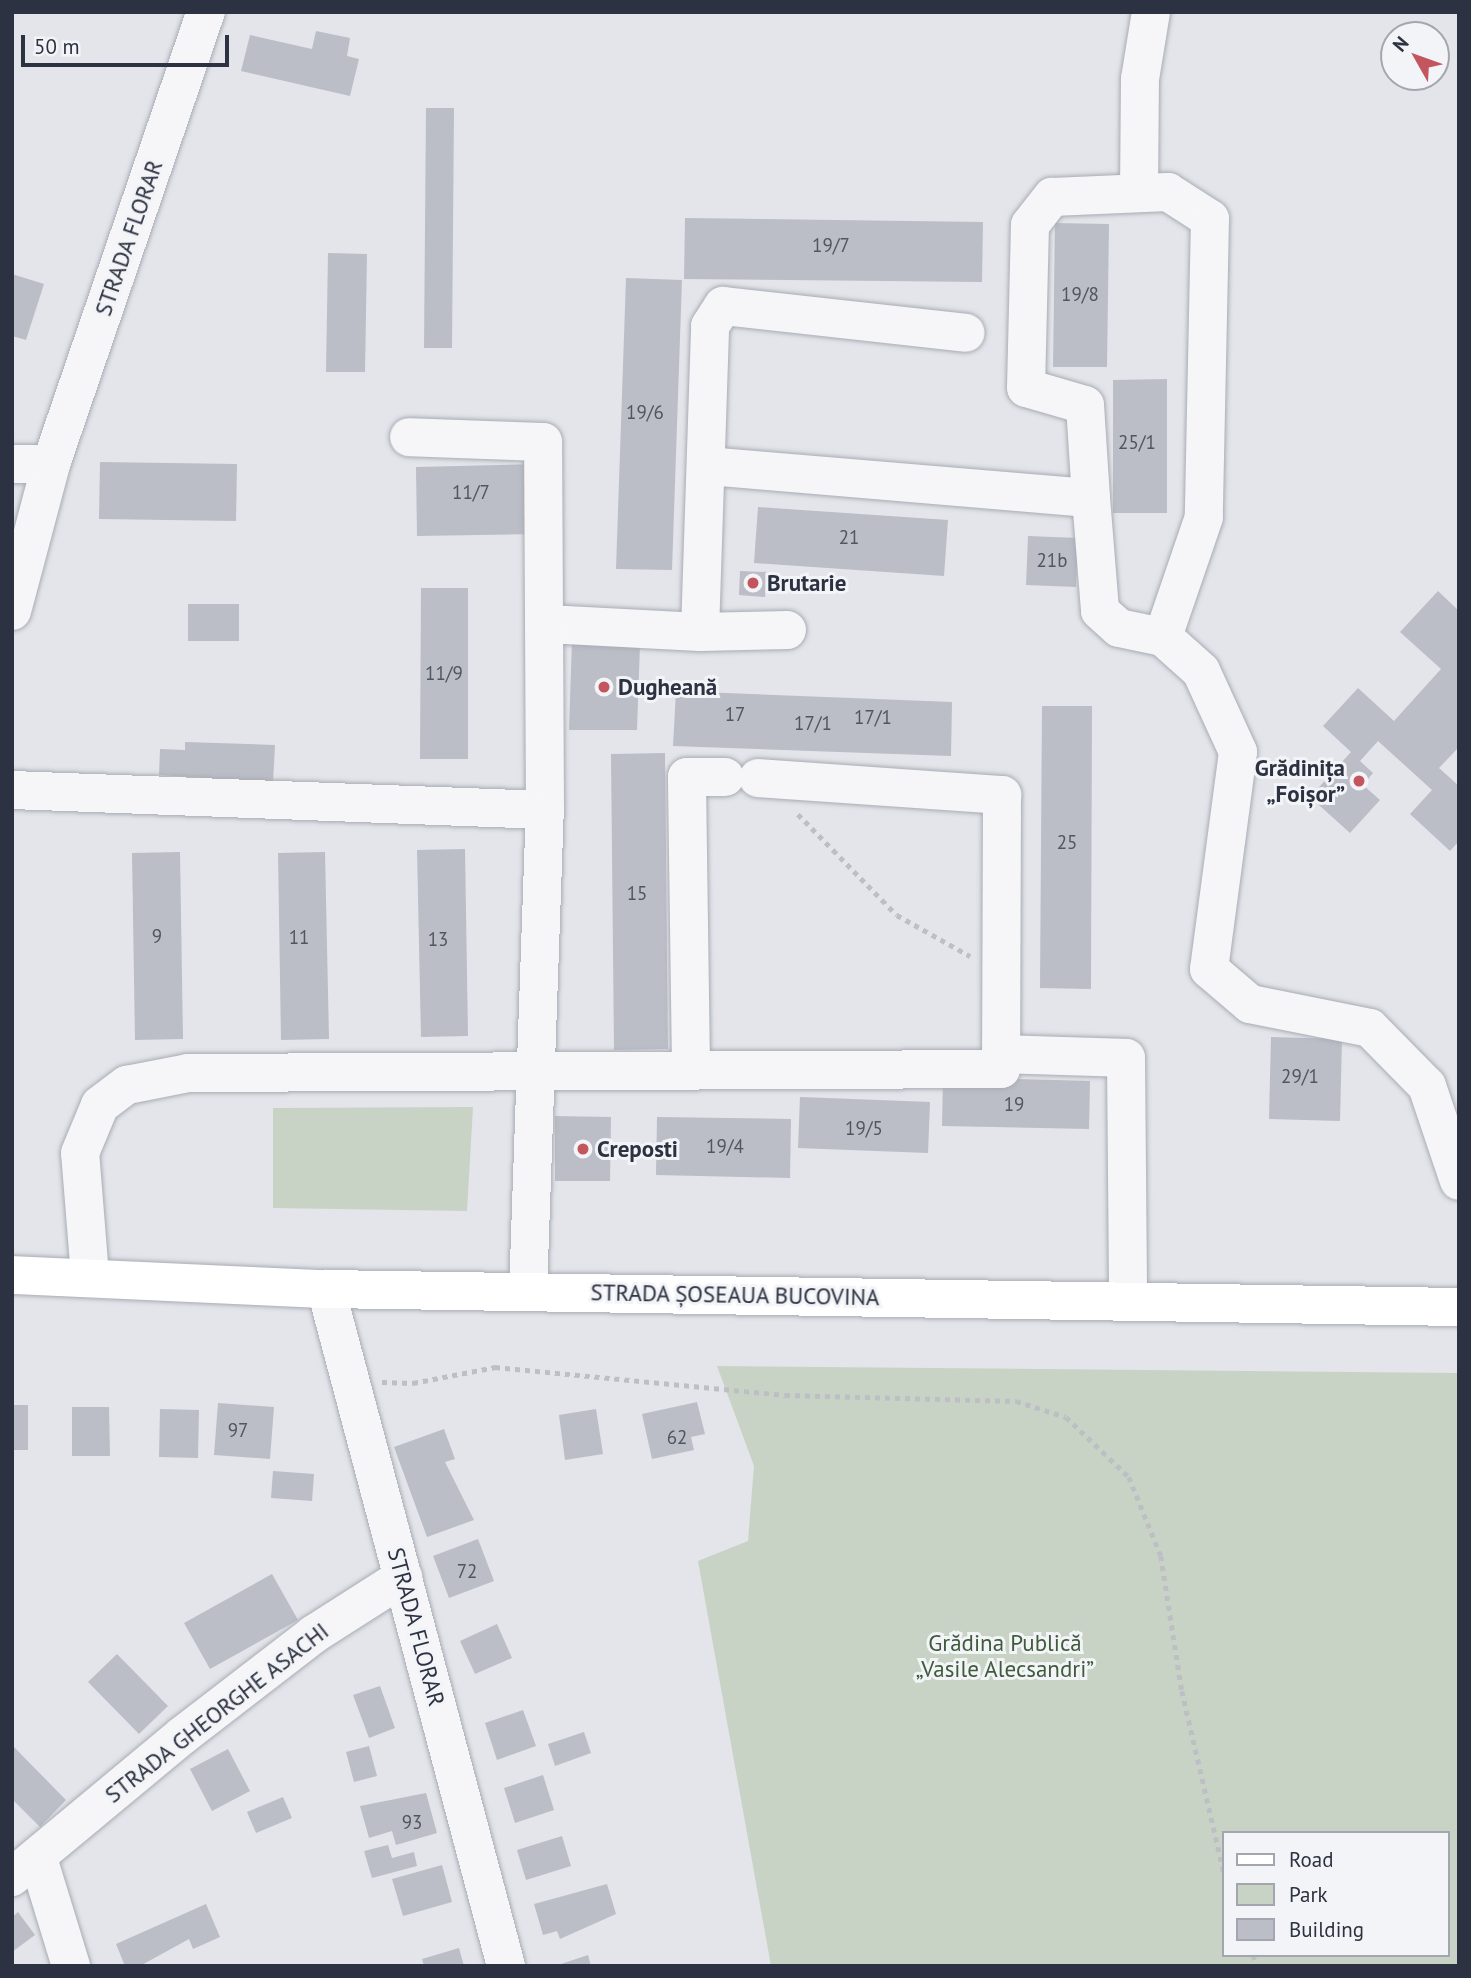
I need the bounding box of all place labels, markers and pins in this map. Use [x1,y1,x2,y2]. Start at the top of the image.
place label: Brutarie [767,569,846,597]
marker: Brutarie [745,575,761,591]
place label: Dugheană [618,673,717,701]
marker: Dugheană [596,679,612,695]
place label: Grădinița „Foișor” [1255,754,1345,808]
marker: Grădinița „Foișor” [1351,773,1367,789]
place label: Creposti [597,1135,678,1163]
marker: Creposti [575,1141,591,1157]

